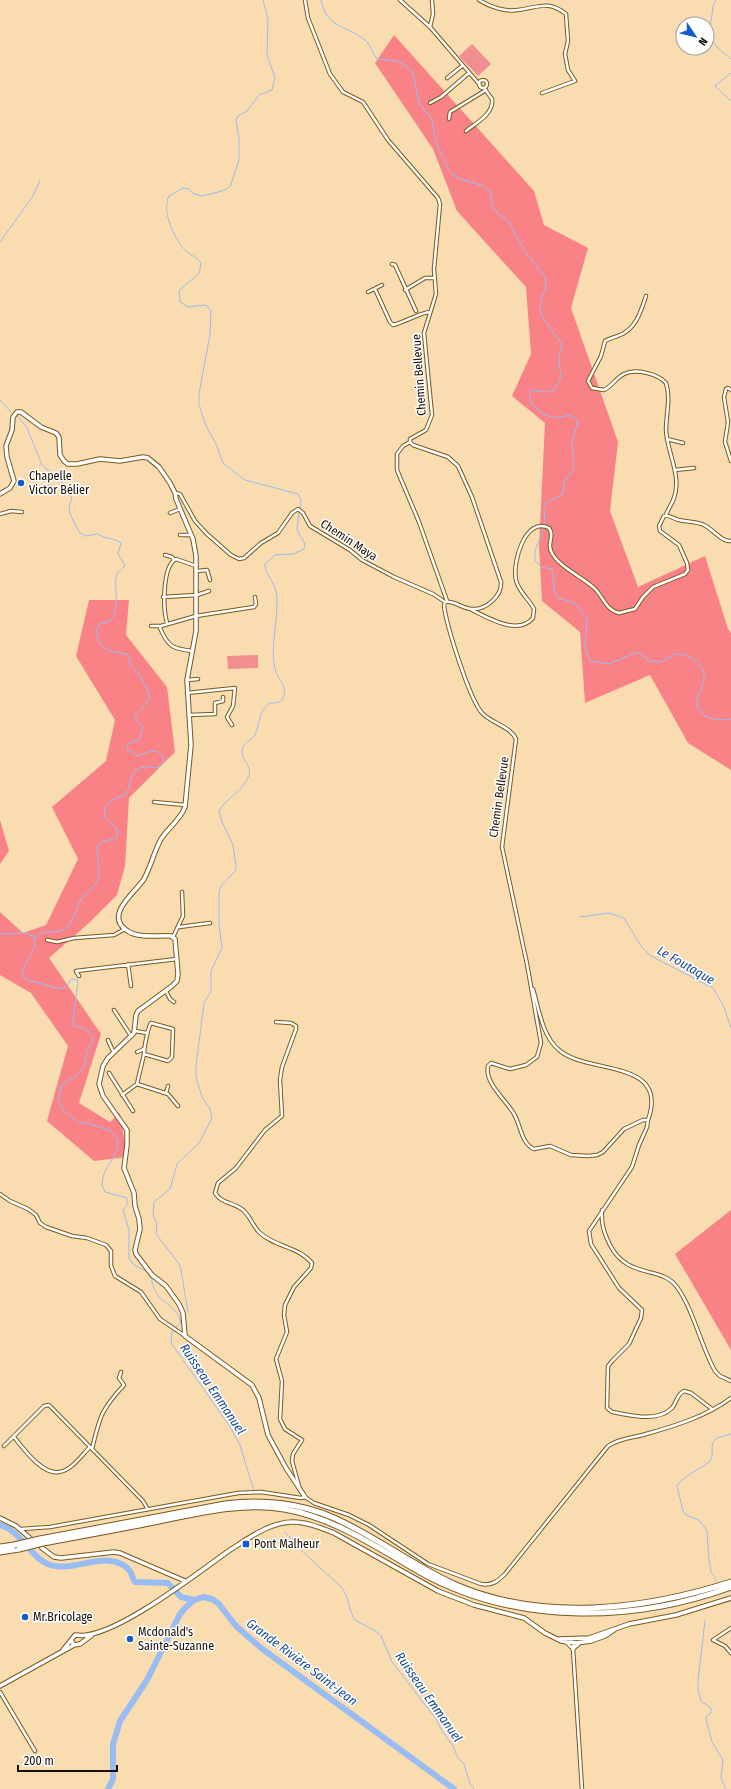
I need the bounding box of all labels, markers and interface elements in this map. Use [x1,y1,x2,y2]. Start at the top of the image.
north arrow [675,16,715,56]
text: N [696,35,710,48]
street label: Chemin Bellevue [409,334,429,416]
place label: Chapelle Victor Bélier [29,469,90,497]
marker: Chapelle Victor Bélier [16,478,26,488]
street label: Chemin Maya [318,516,380,564]
street label: Chemin Bellevue [486,755,512,838]
water label: Le Foutaque [655,943,717,987]
water label: Ruisseau Emmanuel [177,1341,249,1438]
place label: Pont Malheur [254,1537,320,1551]
marker: Pont Malheur [241,1539,251,1549]
place label: Mr.Bricolage [33,1610,93,1624]
marker: Mr.Bricolage [20,1612,30,1622]
water label: Grande Rivière Saint-Jean [244,1615,360,1709]
place label: Mcdonald's Sainte-Suzanne [138,1625,214,1653]
marker: Mcdonald's Sainte-Suzanne [125,1634,135,1644]
water label: Ruisseau Emmanuel [392,1649,466,1745]
scale bar [18,1747,117,1773]
text: 200 m [24,1754,54,1768]

